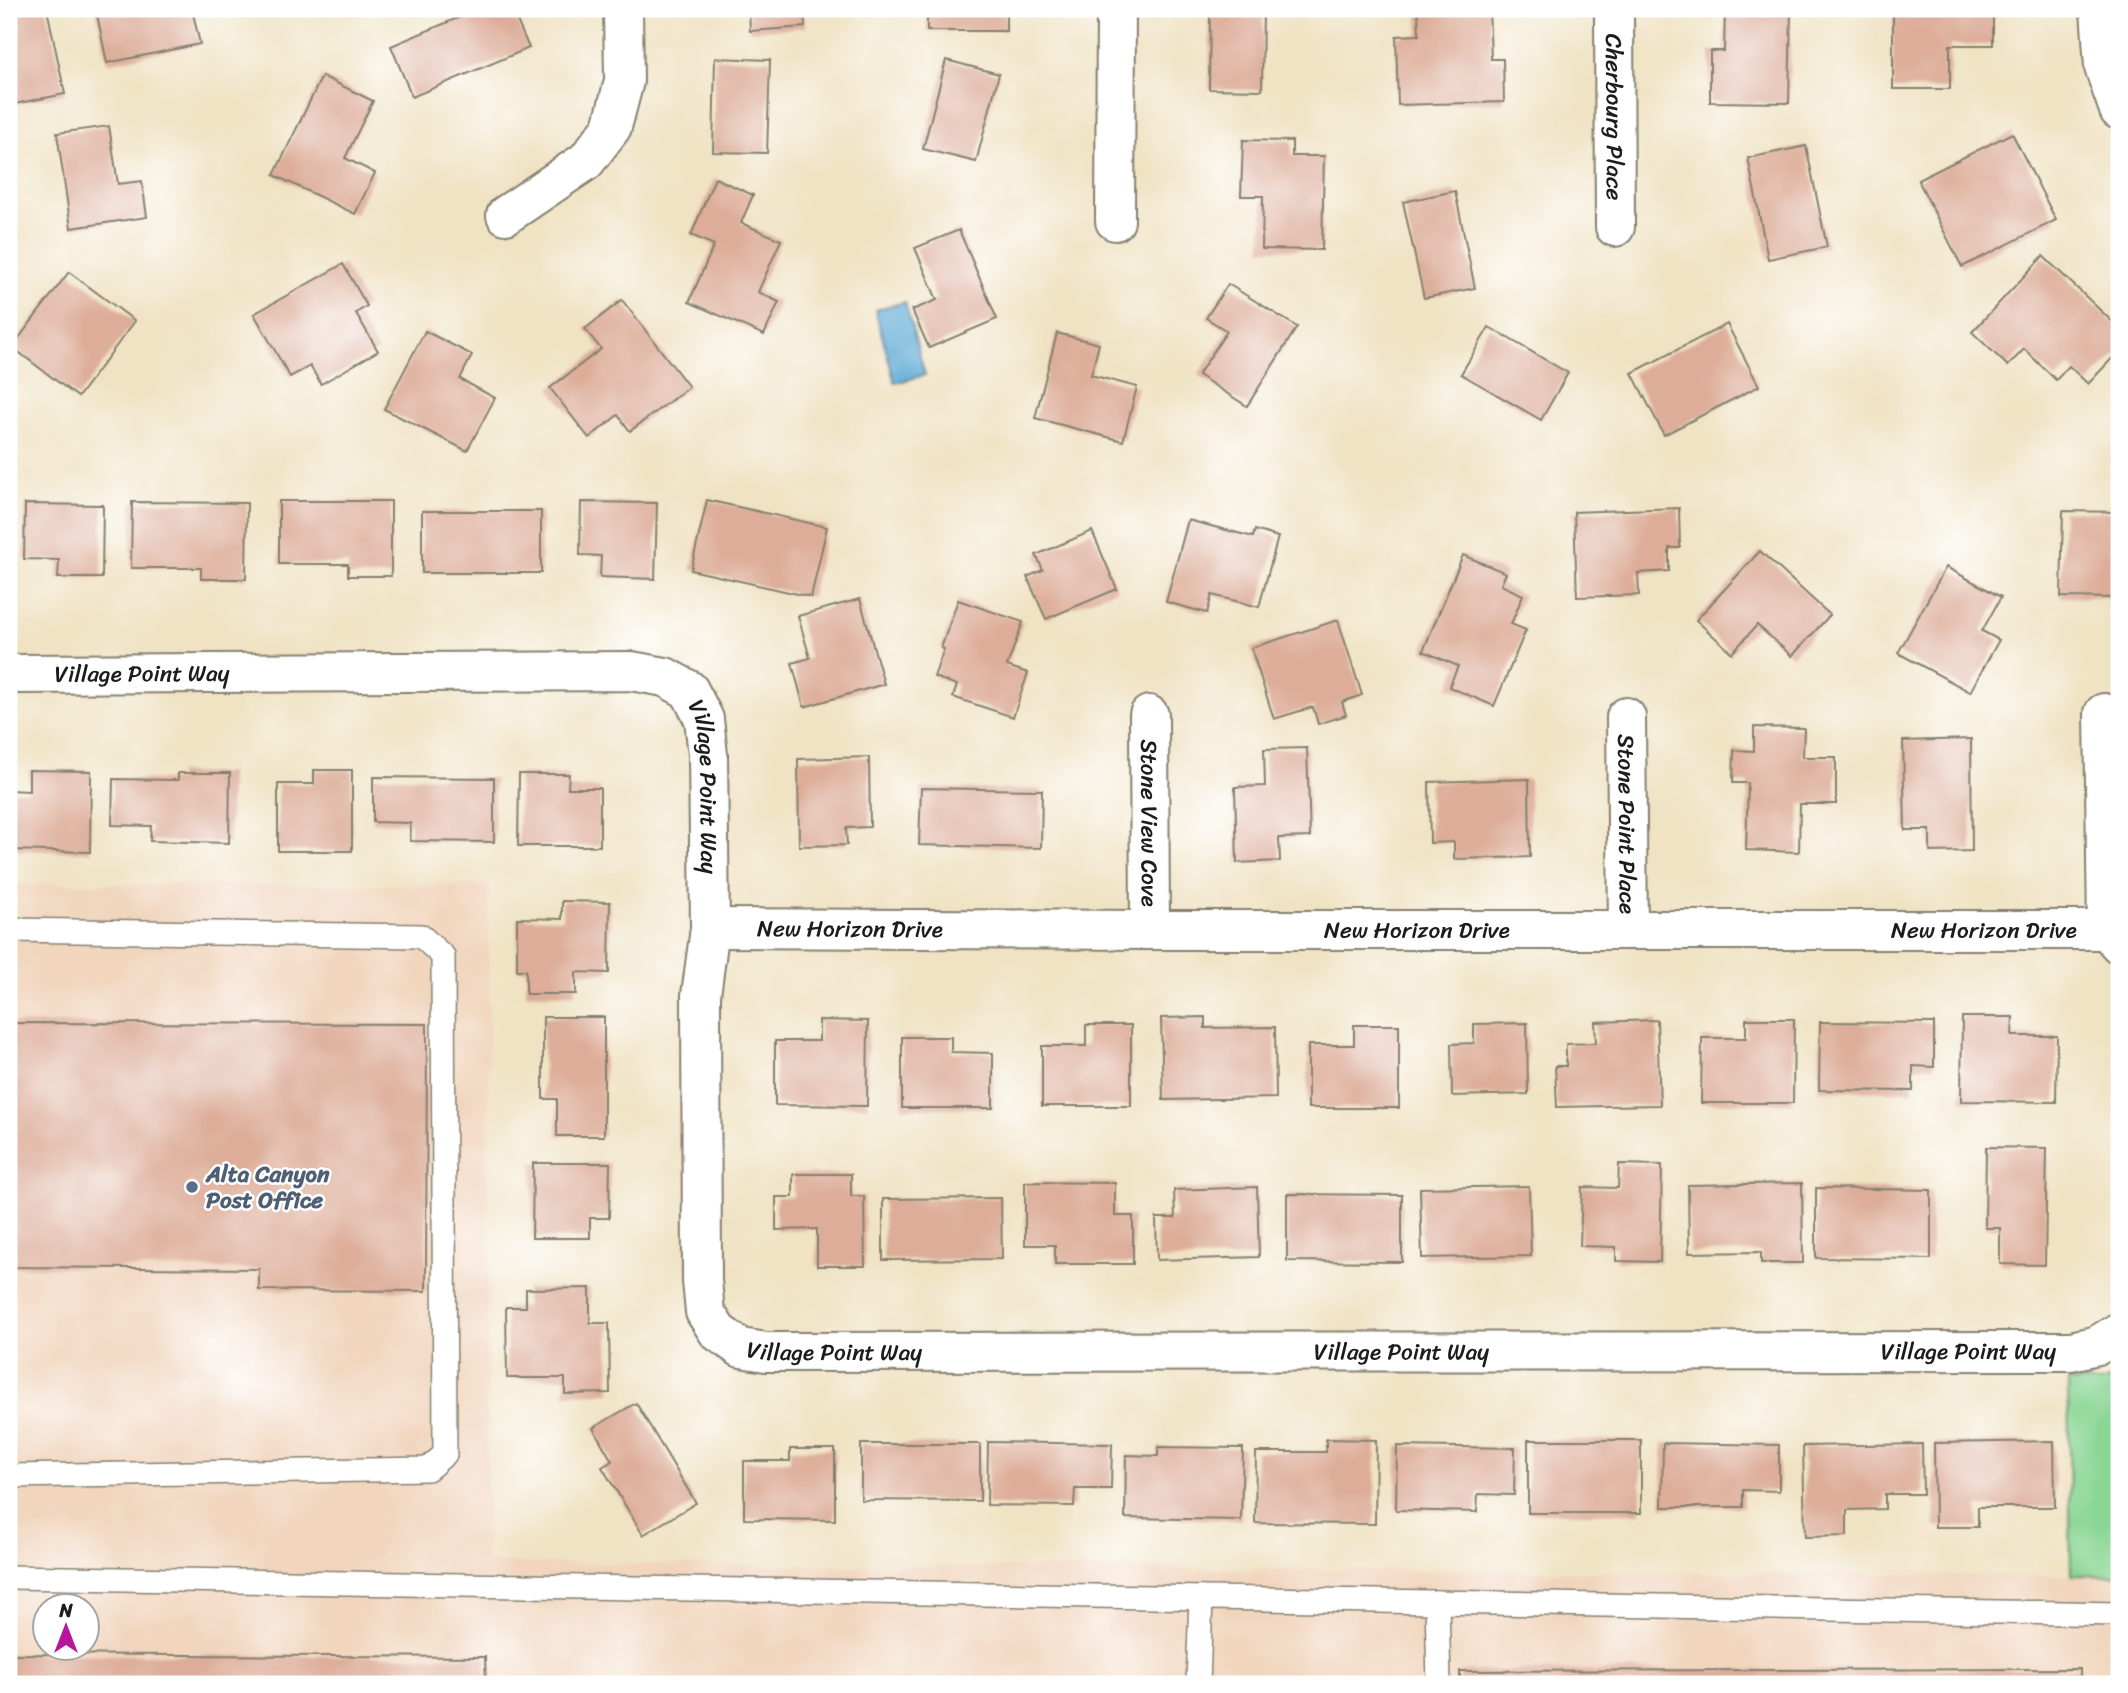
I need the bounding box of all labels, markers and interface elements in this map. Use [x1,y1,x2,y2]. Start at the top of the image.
street label: Cherbourg Place [1593,34,1635,200]
street label: Village Point Way [54,653,230,695]
street label: Village Point Way [676,692,729,874]
street label: Stone Point Place [1605,734,1648,914]
street label: Stone View Cove [1128,739,1170,907]
street label: New Horizon Drive [757,908,943,950]
street label: New Horizon Drive [1324,910,1510,951]
street label: New Horizon Drive [1891,910,2077,951]
place label: Alta Canyon Post Office [205,1154,330,1221]
marker: Alta Canyon Post Office [184,1179,200,1195]
street label: Village Point Way [744,1329,922,1373]
street label: Village Point Way [1314,1331,1489,1373]
street label: Village Point Way [1881,1331,2056,1372]
north arrow [32,1592,102,1662]
text: N [58,1594,73,1627]

